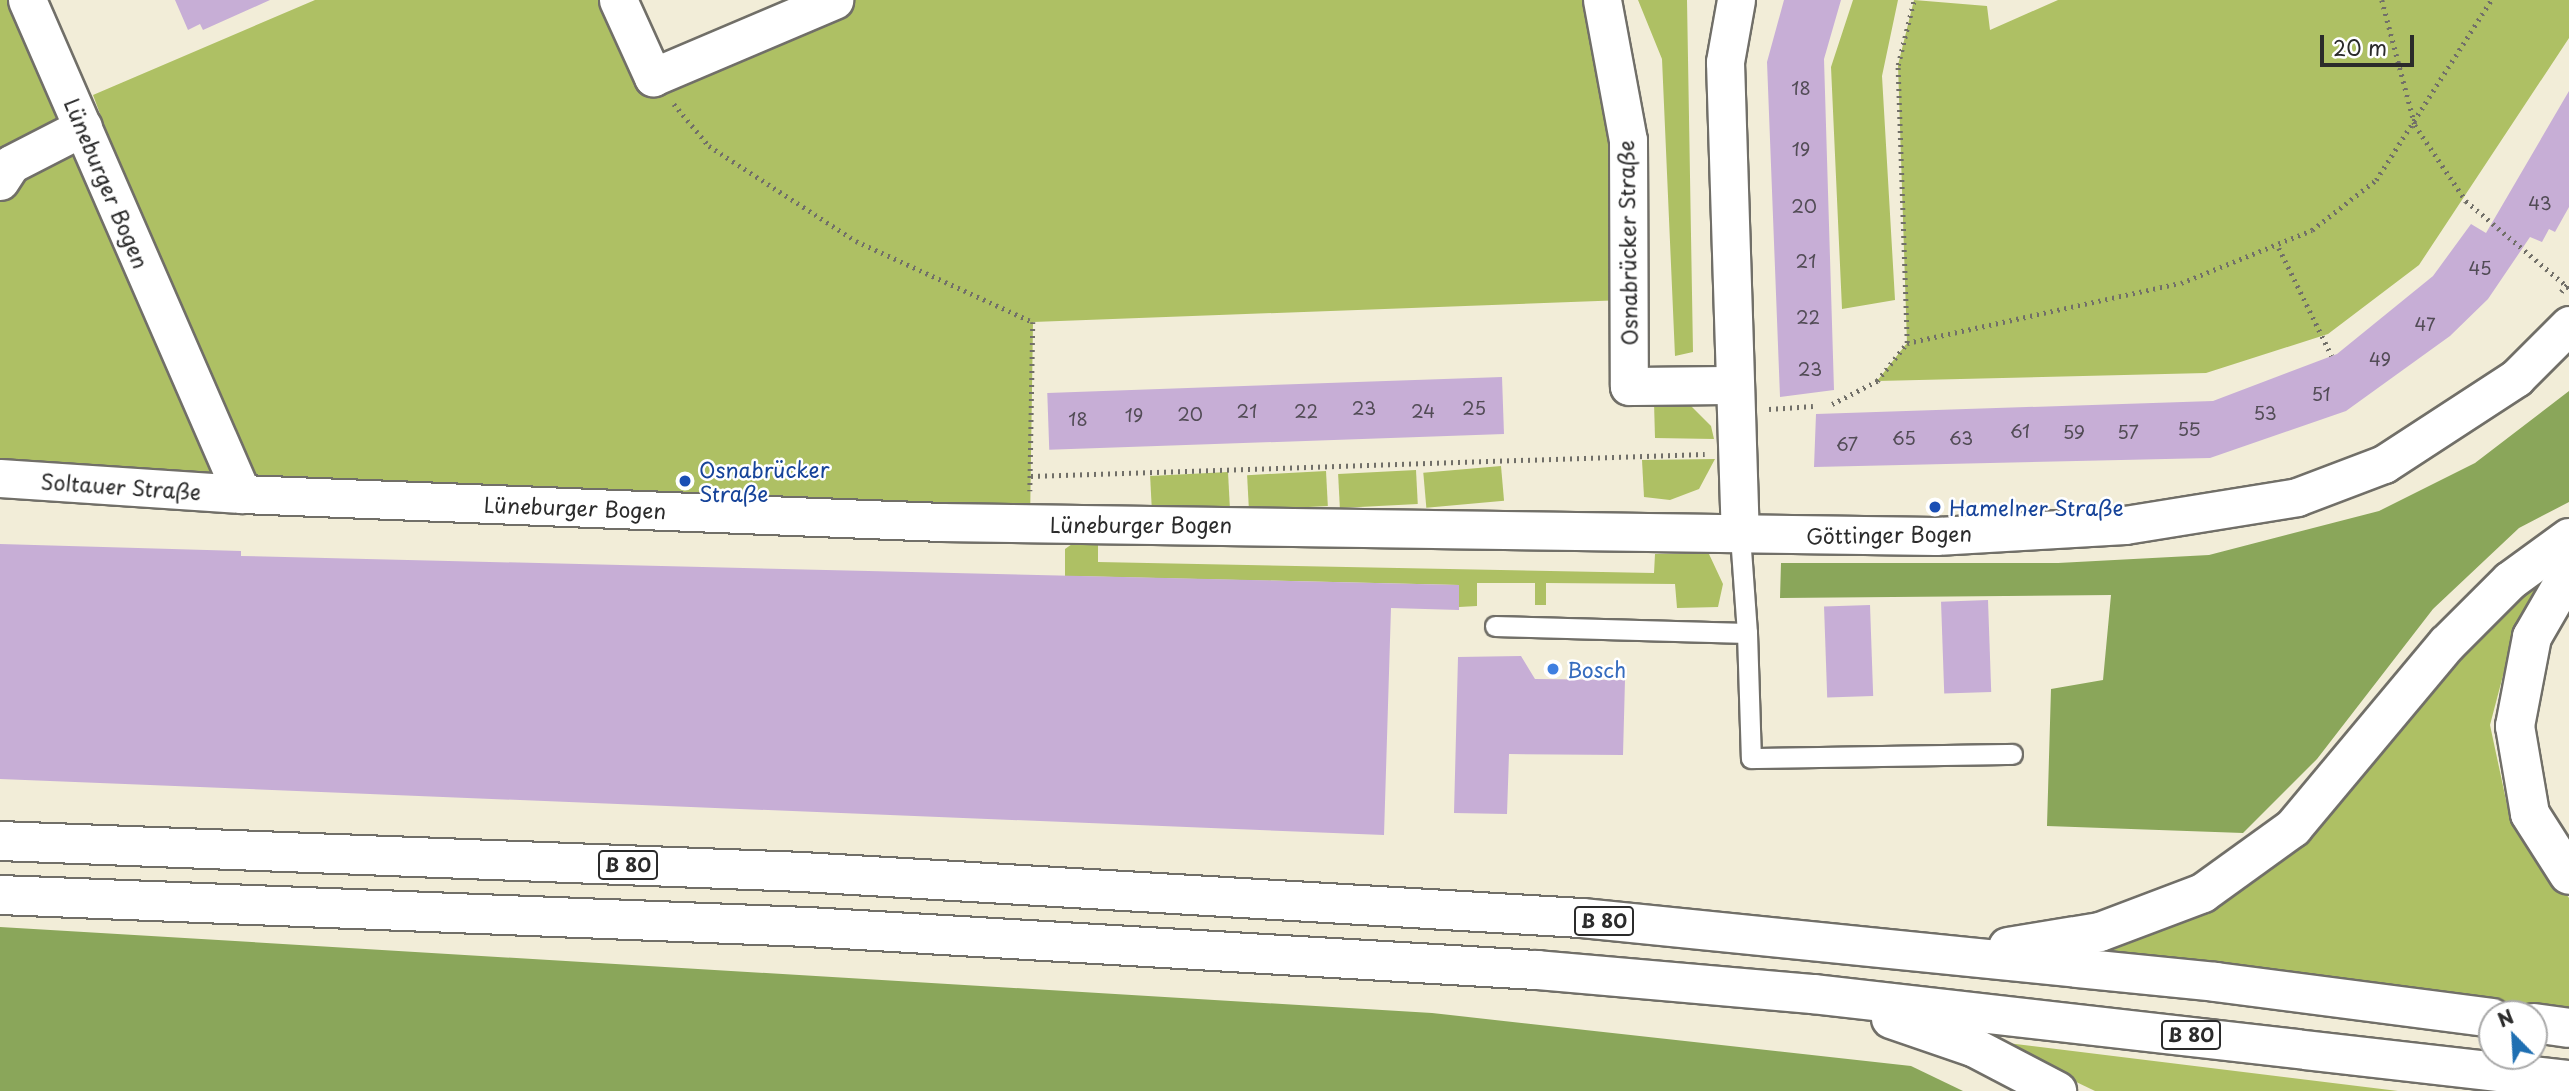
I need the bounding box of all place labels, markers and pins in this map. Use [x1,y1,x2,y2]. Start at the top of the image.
place label: Osnabrücker Straße [699,456,830,506]
marker: Osnabrücker Straße [677,473,693,489]
place label: Hamelner Straße [1949,494,2125,520]
marker: Hamelner Straße [1927,499,1943,515]
place label: Bosch [1567,656,1626,682]
marker: Bosch [1545,661,1561,677]

